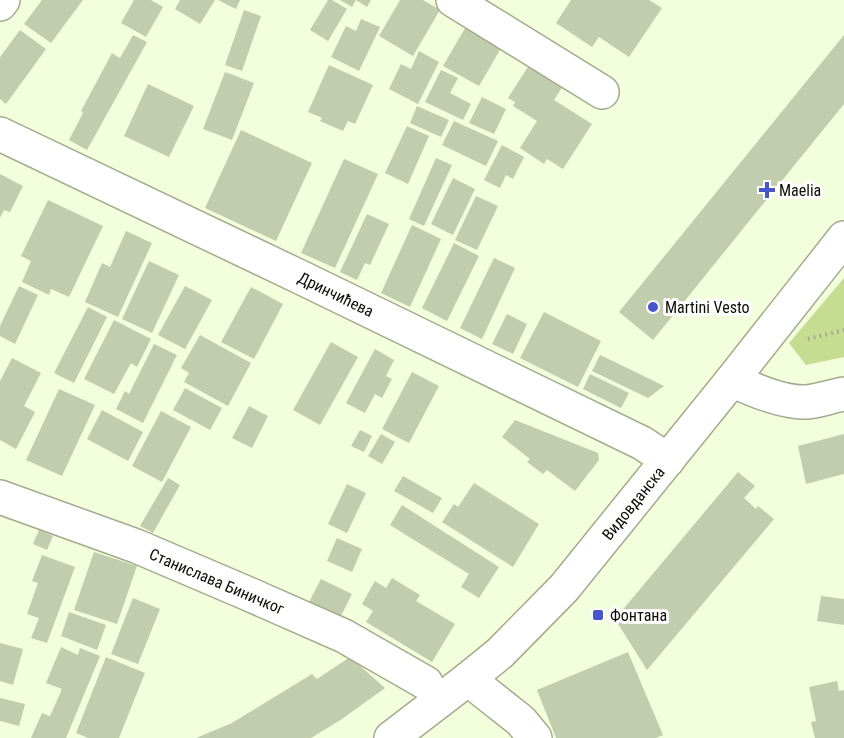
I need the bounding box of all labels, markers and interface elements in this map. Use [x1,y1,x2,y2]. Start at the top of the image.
place label: Maelia [779,181,821,200]
marker: Maelia [760,183,774,197]
street label: Дринчићева [295,268,377,321]
place label: Martini Vesto [665,298,750,317]
marker: Martini Vesto [646,300,660,314]
street label: Видовданска [598,463,669,544]
street label: Станислава Биничког [146,544,287,618]
place label: Фонтана [610,606,667,625]
marker: Фонтана [591,608,605,622]

